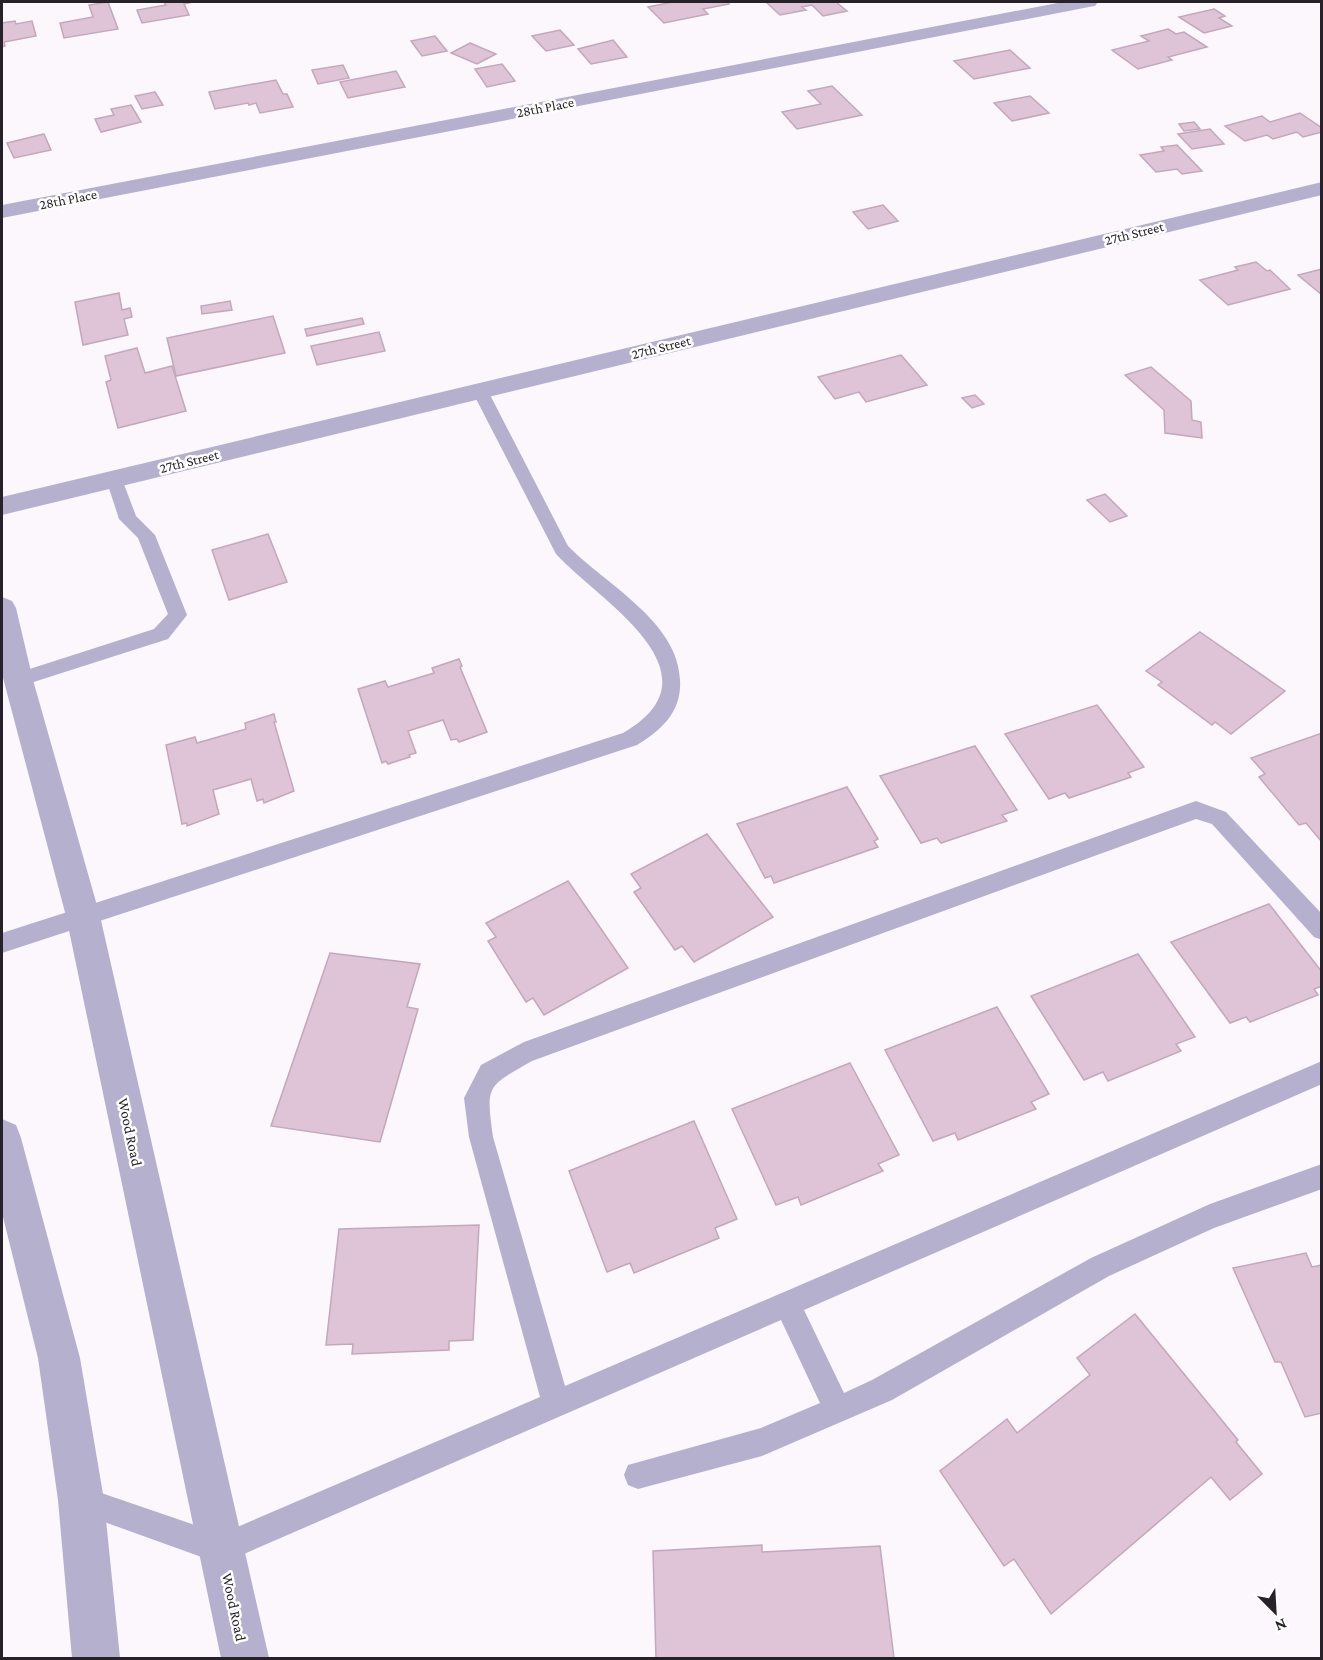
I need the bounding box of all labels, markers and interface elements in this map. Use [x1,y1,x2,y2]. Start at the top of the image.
street label: 28th Place [515,94,575,120]
street label: 28th Place [38,186,98,212]
street label: 27th Street [1103,218,1166,248]
street label: 27th Street [630,332,693,362]
street label: 27th Street [158,446,221,476]
street label: Wood Road [115,1097,145,1168]
street label: Wood Road [219,1572,249,1643]
north arrow [1245,1582,1305,1642]
text: N [1272,1615,1289,1635]

